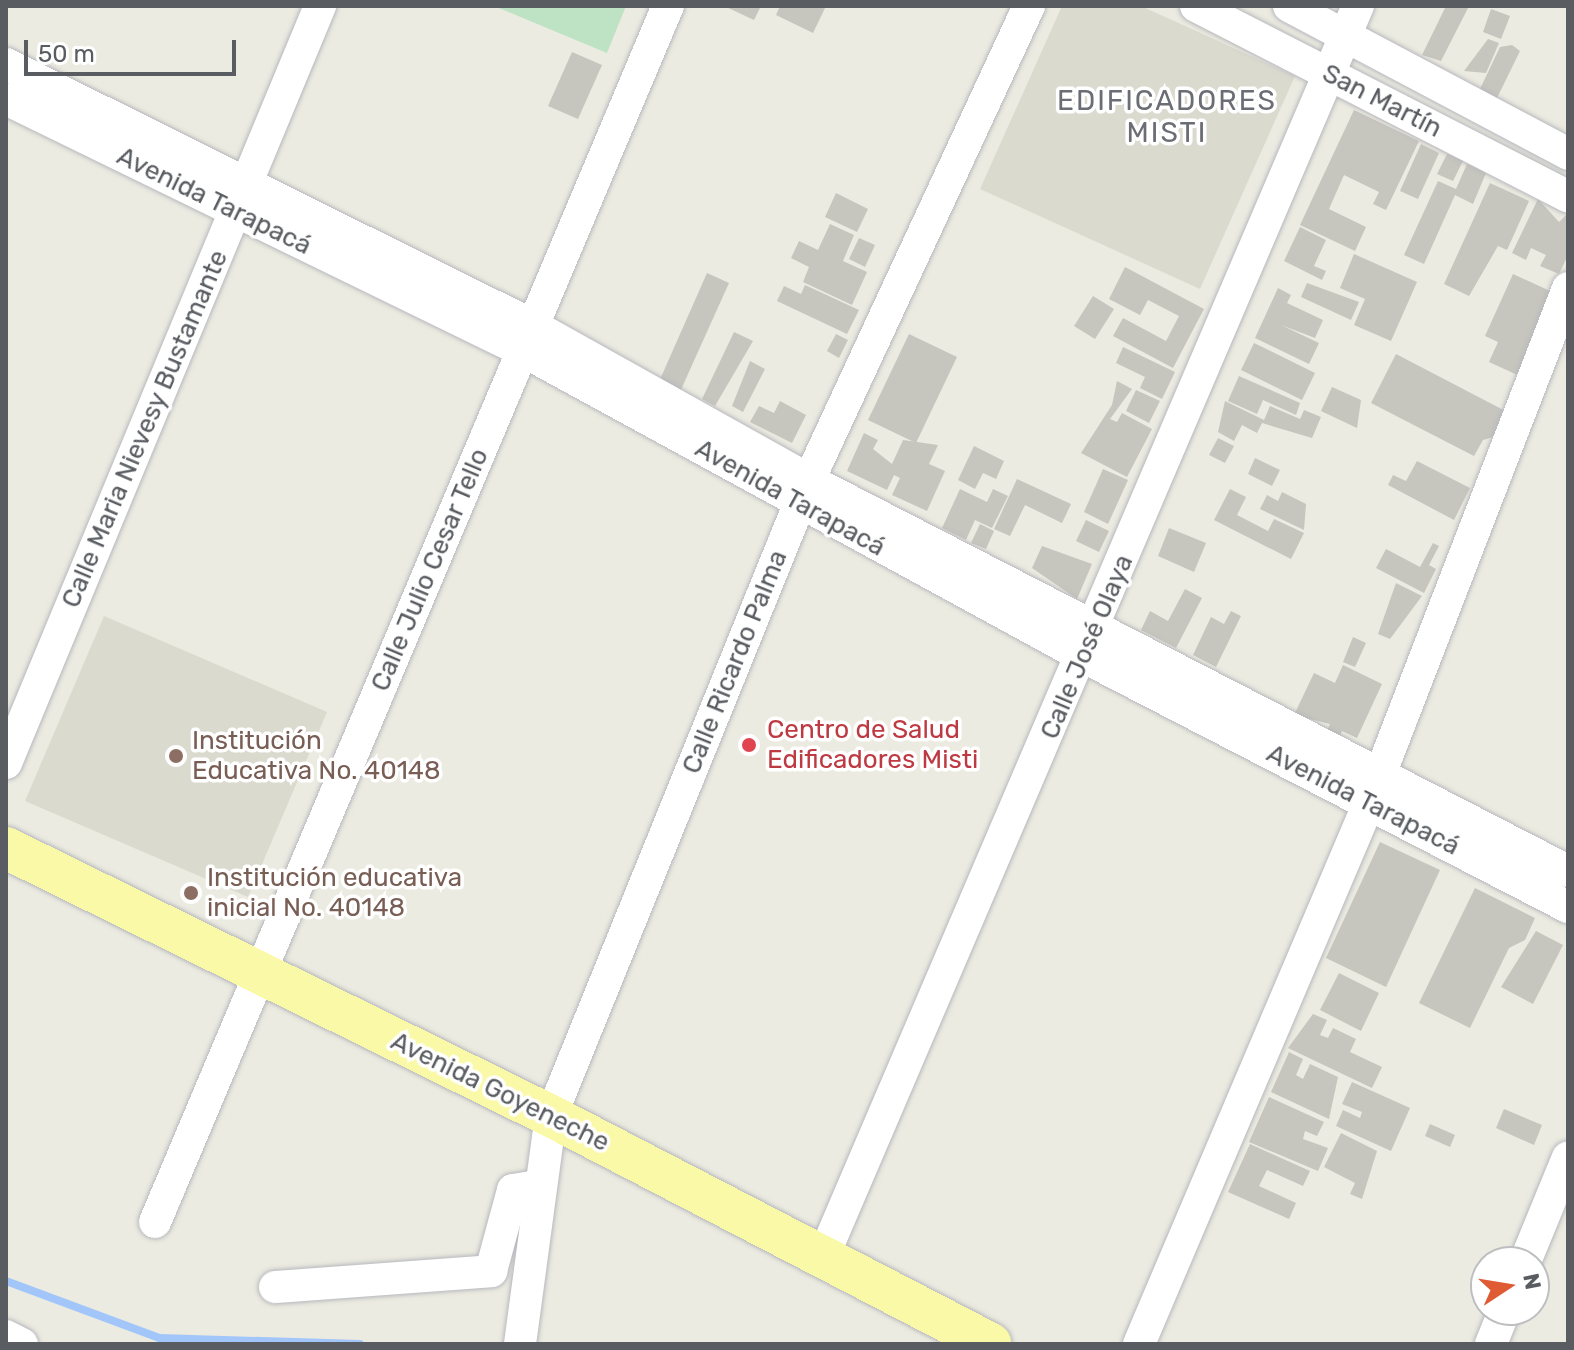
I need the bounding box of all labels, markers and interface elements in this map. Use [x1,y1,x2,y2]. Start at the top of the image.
scale bar [28,24,240,74]
text: 50 m [38,40,95,68]
street label: San Martín [1317,58,1447,144]
district label: EDIFICADORES MISTI [1057,84,1277,150]
street label: Avenida Tarapacá [111,140,317,262]
street label: Calle Maria Nievesy Bustamante [55,245,235,613]
street label: Avenida Tarapacá [689,433,891,563]
street label: Calle Julio Cesar Tello [365,444,495,696]
street label: Calle Ricardo Palma [676,546,794,778]
street label: Calle José Olaya [1034,550,1140,744]
place label: Centro de Salud Edificadores Misti [767,714,978,776]
place label: Institución Educativa No. 40148 [192,725,440,786]
marker: Centro de Salud Edificadores Misti [738,734,760,756]
street label: Avenida Tarapacá [1261,738,1465,862]
marker: Institución Educativa No. 40148 [167,747,185,765]
place label: Institución educativa inicial No. 40148 [207,862,462,924]
marker: Institución educativa inicial No. 40148 [182,884,200,902]
street label: Avenida Goyeneche [386,1026,614,1158]
north arrow [1470,1246,1550,1326]
text: N [1517,1271,1547,1292]

